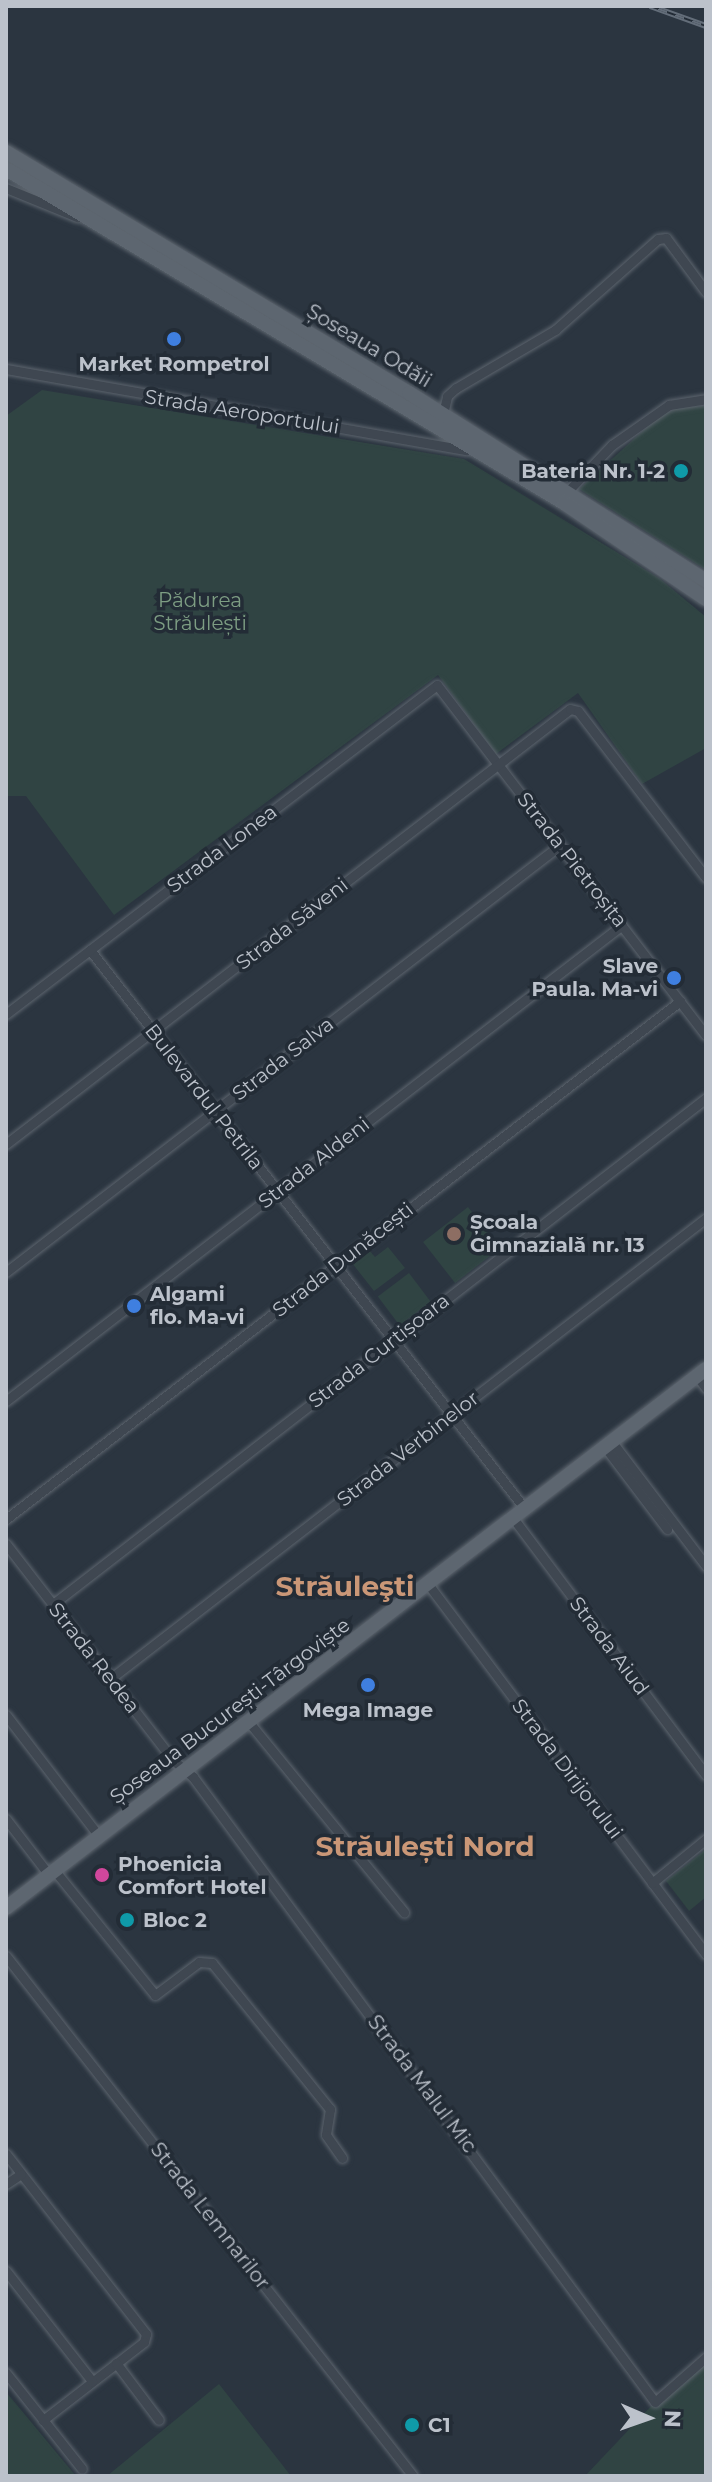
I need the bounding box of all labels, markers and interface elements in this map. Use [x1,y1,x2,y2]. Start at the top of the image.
street label: Șoseaua Odăii [302,299,436,393]
marker: Market Rompetrol [165,330,183,348]
place label: Market Rompetrol [78,352,270,376]
street label: Strada Aeroportului [143,385,341,439]
place label: Bateria Nr. 1-2 [521,459,665,483]
marker: Bateria Nr. 1-2 [672,462,690,480]
park label: Pădurea Străulești [153,588,247,635]
street label: Strada Pietroșița [512,788,632,932]
street label: Strada Lonea [162,800,282,898]
street label: Strada Săveni [231,873,353,975]
place label: Slave Paula. Ma-vi [532,954,658,1001]
marker: Slave Paula. Ma-vi [665,969,683,987]
street label: Strada Salva [228,1012,338,1106]
street label: Bulevardul Petrila [140,1019,268,1175]
street label: Strada Aldeni [254,1112,374,1214]
street label: Strada Dunăcești [268,1198,418,1322]
place label: Școala Gimnazială nr. 13 [470,1210,645,1257]
marker: Școala Gimnazială nr. 13 [445,1225,463,1243]
place label: Algami flo. Ma-vi [150,1282,244,1329]
street label: Strada Curtișoara [304,1289,454,1413]
marker: Algami flo. Ma-vi [125,1297,143,1315]
street label: Strada Verbinelor [332,1386,484,1512]
district label: Străuleşti [275,1569,415,1603]
street label: Strada Aiud [564,1592,654,1700]
street label: Strada Redea [43,1598,145,1718]
street label: Șoseaua București-Târgoviște [105,1613,355,1809]
marker: Mega Image [359,1676,377,1694]
street label: Strada Dirijorului [507,1694,627,1844]
place label: Mega Image [303,1698,433,1722]
district label: Străulești Nord [315,1829,535,1863]
place label: Phoenicia Comfort Hotel [118,1852,266,1899]
marker: Phoenicia Comfort Hotel [93,1866,111,1884]
place label: Bloc 2 [143,1908,207,1932]
marker: Bloc 2 [118,1911,136,1929]
street label: Strada Malul Mic [362,2010,482,2158]
street label: Strada Lemnarilor [145,2138,275,2294]
north arrow [608,2378,688,2458]
text: N [659,2409,686,2428]
place label: C1 [428,2413,451,2437]
marker: C1 [403,2416,421,2434]

